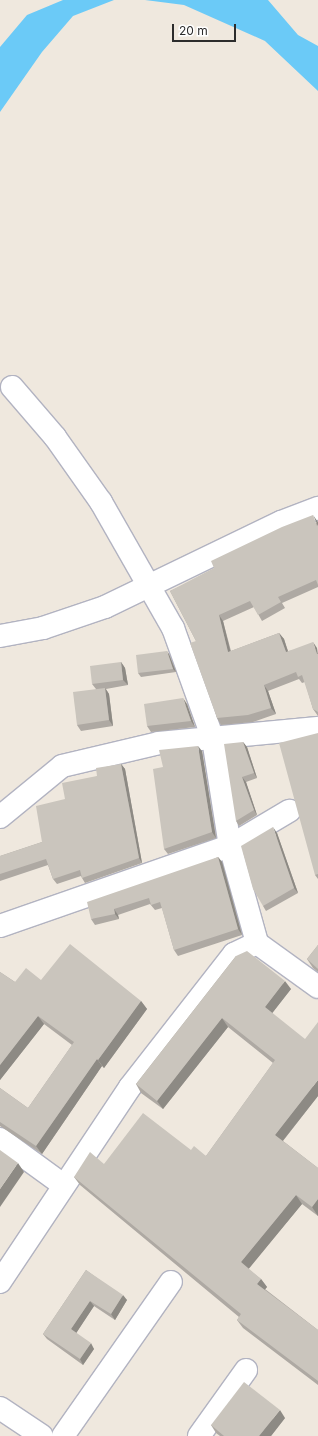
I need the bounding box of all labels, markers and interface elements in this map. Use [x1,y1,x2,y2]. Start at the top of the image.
scale bar [174,16,238,42]
text: 20 m [179,23,208,38]

